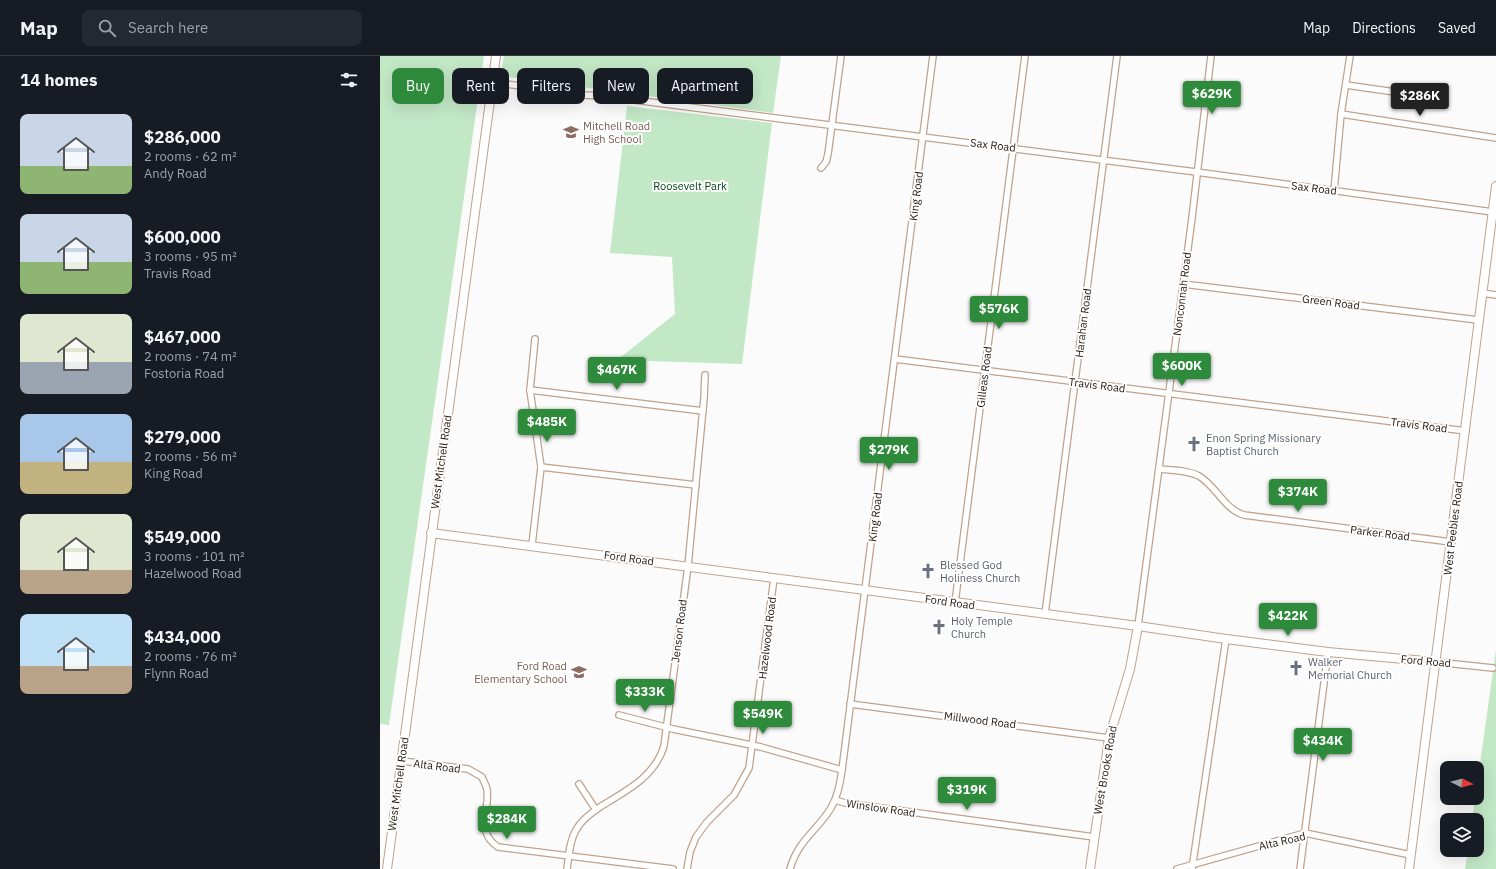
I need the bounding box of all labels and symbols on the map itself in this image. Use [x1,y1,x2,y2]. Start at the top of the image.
pin: $629K [1184,81,1240,115]
pin: $286K [1392,83,1448,117]
place label: Mitchell Road High School [583,119,650,146]
school or university icon: Mitchell Road High School [562,123,580,141]
street label: Sax Road [969,135,1017,155]
street label: King Road [906,170,926,222]
street label: Sax Road [1290,178,1338,198]
park label: Roosevelt Park [653,179,727,193]
street label: Nonconnah Road [1170,251,1194,337]
street label: Harahan Road [1072,288,1094,358]
street label: Green Road [1301,292,1361,312]
pin: $576K [971,296,1027,330]
street label: Gilleas Road [973,346,995,408]
pin: $600K [1154,353,1210,387]
pin: $467K [589,357,645,391]
street label: Travis Road [1068,375,1126,395]
pin: $485K [519,409,575,443]
street label: West Mitchell Road [427,414,455,510]
street label: Travis Road [1390,415,1448,435]
place label: Enon Spring Missionary Baptist Church [1206,431,1321,458]
church icon: Enon Spring Missionary Baptist Church [1185,435,1203,453]
pin: $279K [861,437,917,471]
pin: $374K [1270,479,1326,513]
street label: West Peebles Road [1440,480,1466,576]
street label: King Road [865,491,885,543]
street label: Parker Road [1349,522,1411,544]
street label: Ford Road [603,548,655,568]
place label: Blessed God Holiness Church [940,558,1020,585]
church icon: Blessed God Holiness Church [919,562,937,580]
street label: Ford Road [924,592,976,612]
street label: Hazelwood Road [755,596,779,680]
street label: Jenson Road [668,599,690,663]
pin: $422K [1260,603,1316,637]
place label: Holy Temple Church [951,614,1013,641]
church icon: Holy Temple Church [930,618,948,636]
street label: Ford Road [1400,652,1452,670]
place label: Walker Memorial Church [1308,655,1392,682]
place label: Ford Road Elementary School [474,659,567,686]
church icon: Walker Memorial Church [1287,659,1305,677]
school or university icon: Ford Road Elementary School [570,663,588,681]
pin: $333K [617,679,673,713]
pin: $549K [735,701,791,735]
street label: Millwood Road [943,709,1017,731]
street label: West Brooks Road [1090,725,1120,815]
pin: $434K [1295,728,1351,762]
street label: West Mitchell Road [384,736,412,832]
street label: Alta Road [413,756,461,776]
north arrow [1440,761,1484,805]
pin: $319K [939,777,995,811]
street label: Winslow Road [846,796,916,820]
pin: $284K [479,806,535,840]
street label: Alta Road [1257,829,1307,853]

